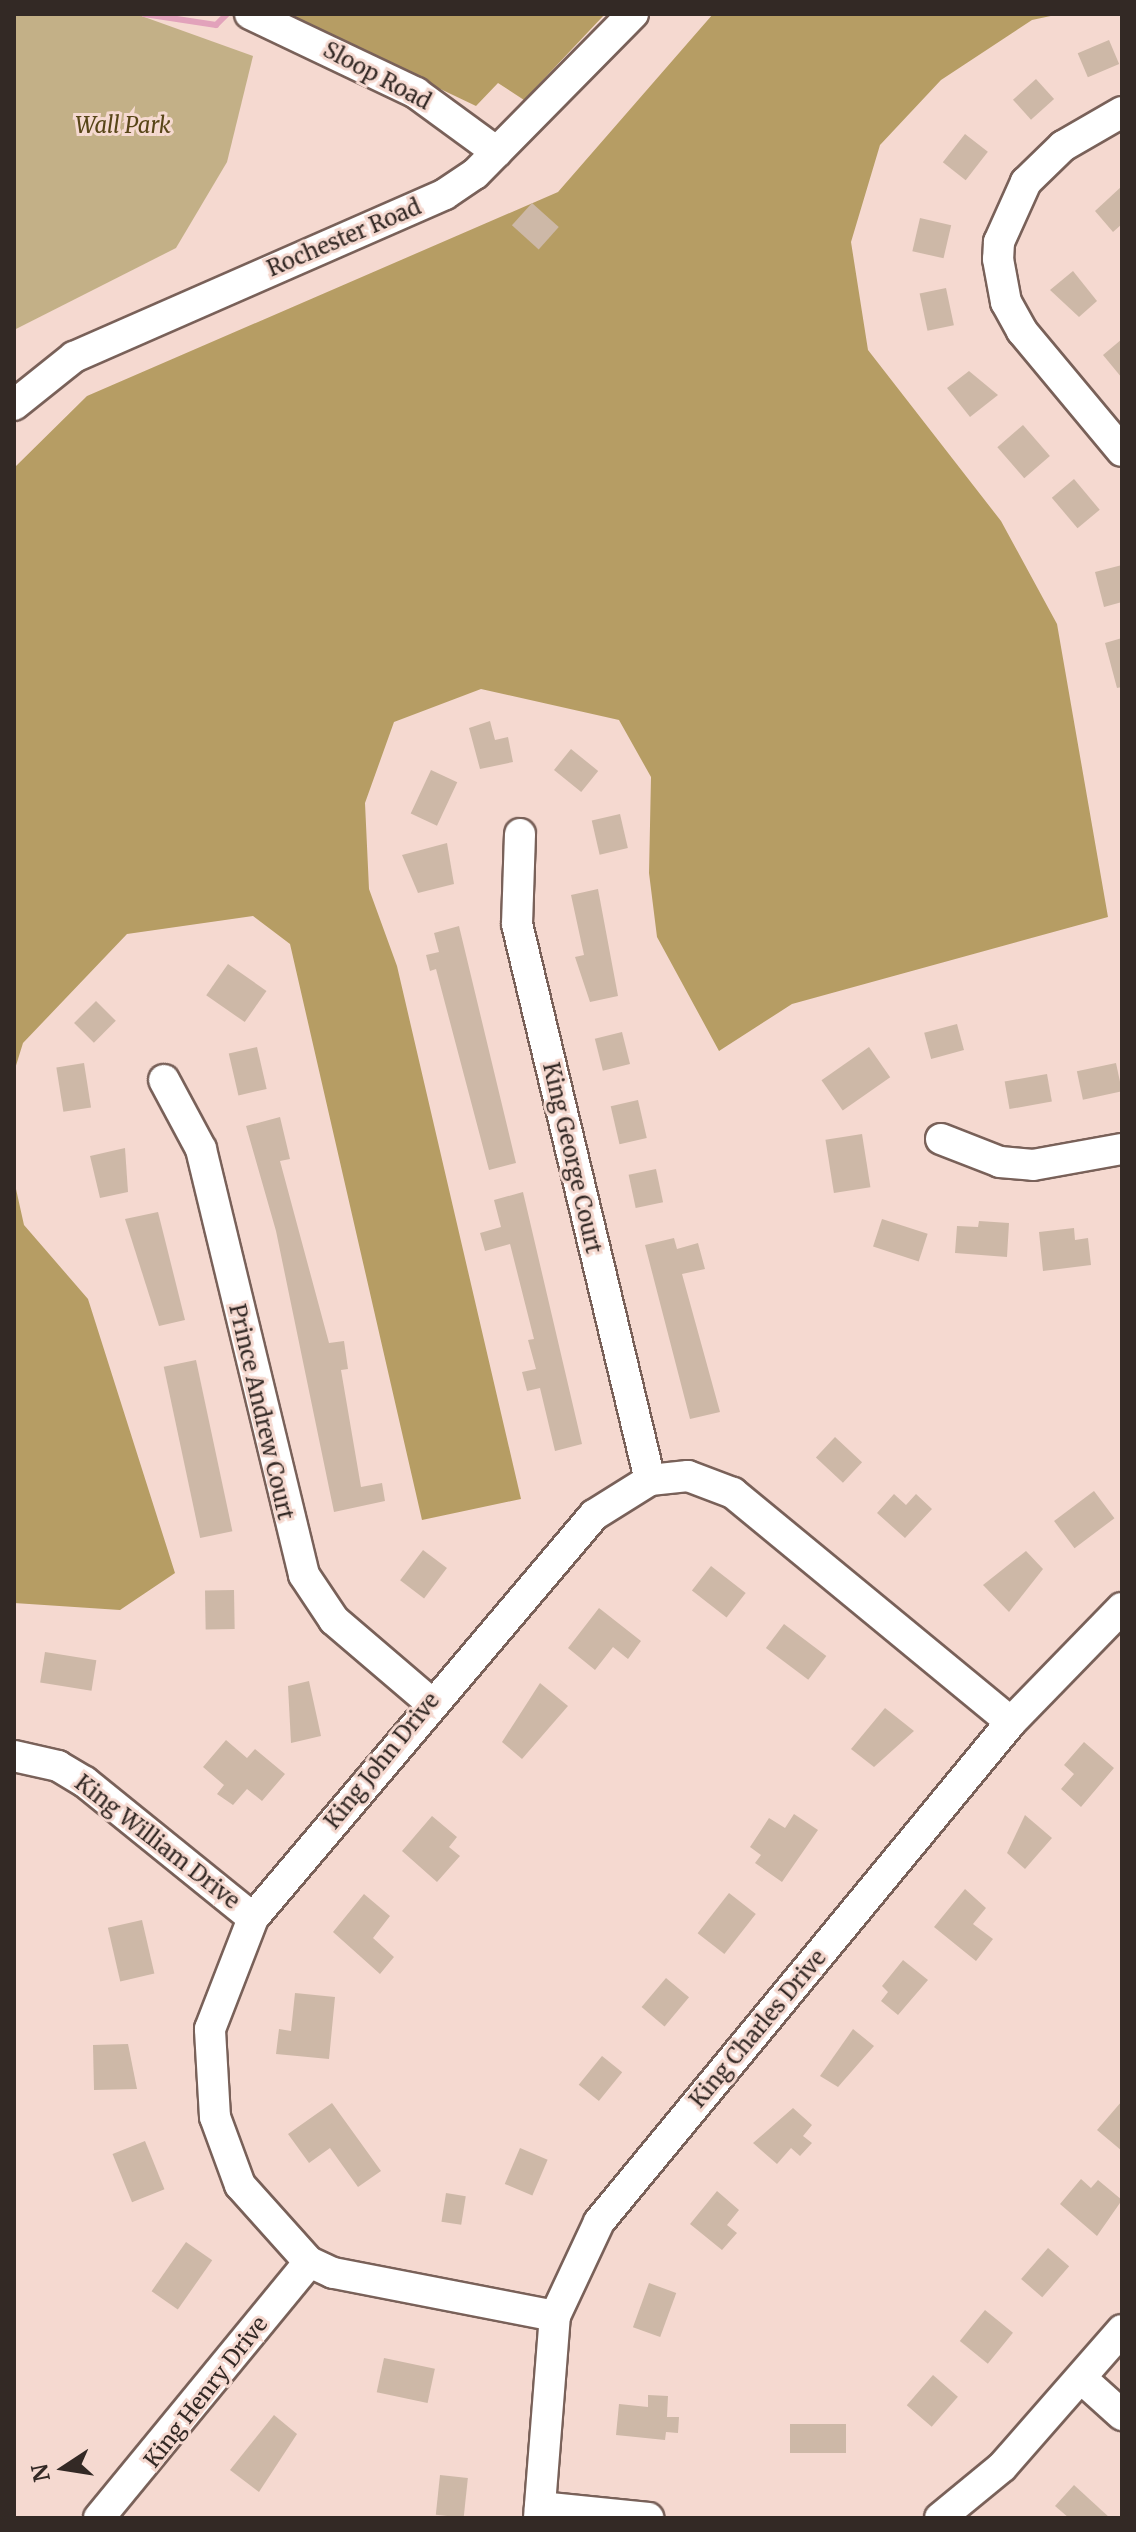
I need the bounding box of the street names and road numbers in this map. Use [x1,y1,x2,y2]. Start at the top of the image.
street label: Sloop Road [319,37,435,115]
street label: Rochester Road [263,194,425,282]
street label: King George Court [537,1060,607,1256]
street label: Prince Andrew Court [223,1302,299,1522]
street label: King John Drive [319,1688,445,1834]
street label: King William Drive [70,1770,244,1914]
street label: King Charles Drive [684,1945,832,2113]
street label: King Henry Drive [139,2311,273,2473]

